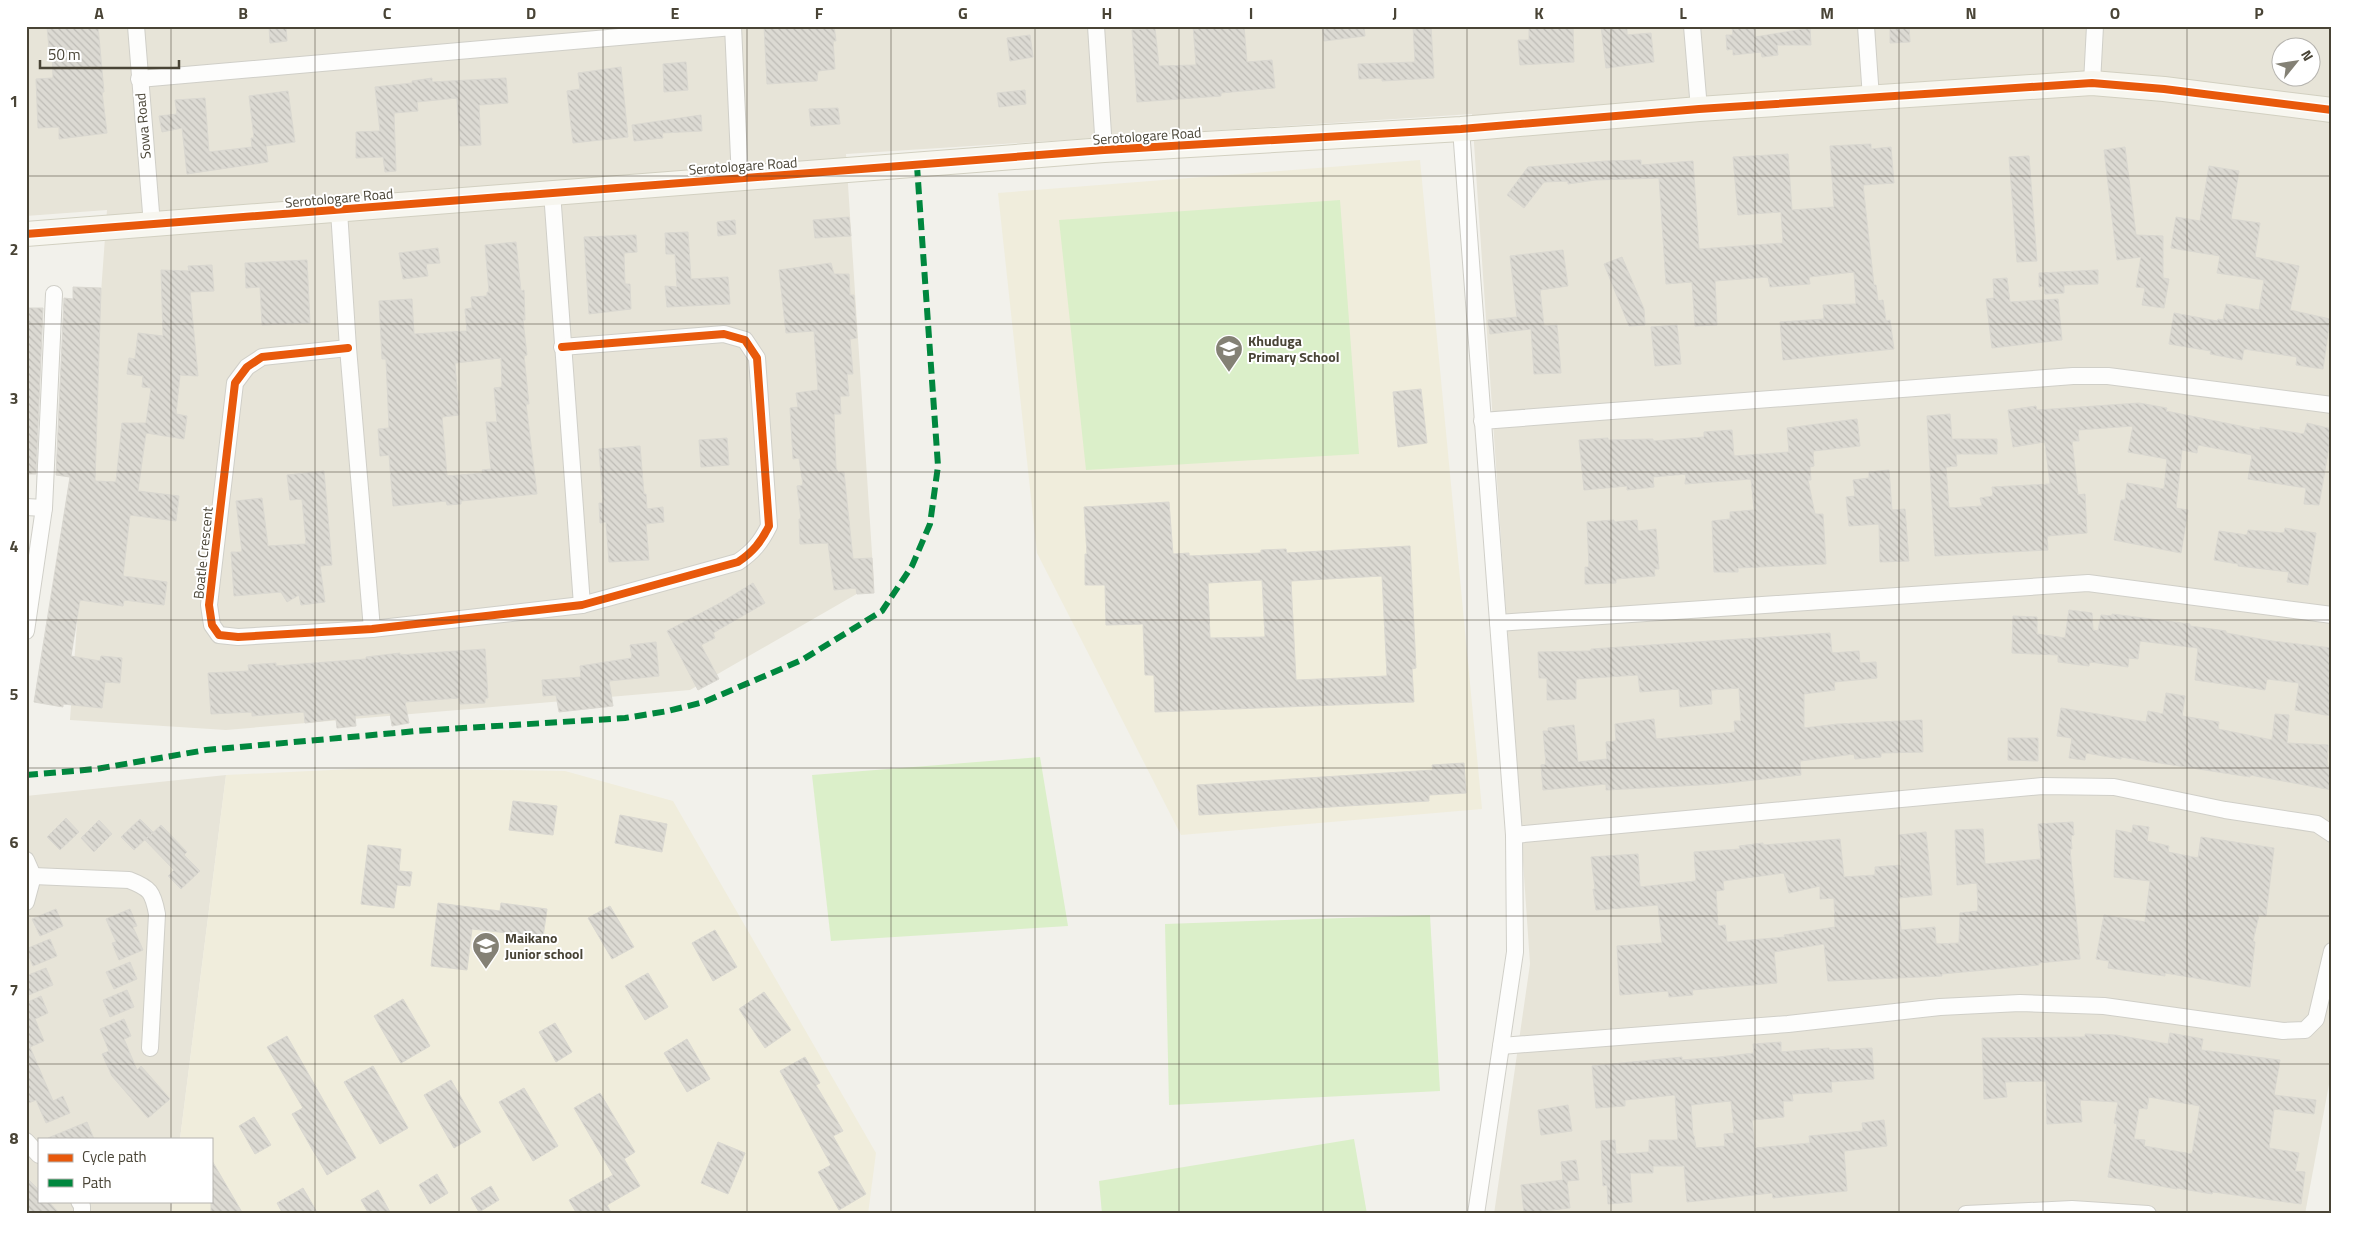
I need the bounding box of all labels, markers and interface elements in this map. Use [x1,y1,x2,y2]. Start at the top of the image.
text: A [94,1,104,25]
text: B [238,1,248,25]
text: C [383,1,392,25]
text: D [526,1,536,25]
text: E [671,1,680,25]
text: F [815,1,824,25]
text: G [958,1,968,25]
text: H [1102,1,1112,25]
text: I [1249,1,1253,25]
text: J [1393,1,1397,25]
text: K [1534,1,1544,25]
text: L [1679,1,1687,25]
text: M [1820,1,1834,25]
text: N [1965,1,1977,25]
text: O [2110,1,2120,25]
text: P [2254,1,2264,25]
scale bar [40,38,179,70]
north arrow [2270,38,2320,88]
text: 50 m [48,43,81,66]
text: N [2296,46,2319,65]
text: 1 [10,89,18,113]
street label: Sowa Road [129,92,156,160]
street label: Serotologare Road [1092,121,1202,150]
street label: Serotologare Road [688,151,798,180]
street label: Serotologare Road [284,182,394,213]
text: 2 [10,237,18,261]
place label: Khuduga Primary School [1248,330,1340,367]
school or university icon: Khuduga Primary School [1214,334,1244,373]
text: 3 [10,386,18,410]
street label: Boatle Crescent [187,506,218,600]
text: 4 [10,534,19,558]
text: 5 [10,682,19,706]
text: 6 [10,830,19,854]
place label: Maikano Junior school [505,927,583,964]
school or university icon: Maikano Junior school [471,931,501,970]
text: 7 [10,978,18,1002]
text: 8 [10,1126,19,1150]
legend [38,1138,212,1202]
text: Cycle path [82,1145,147,1168]
text: Path [82,1171,112,1194]

